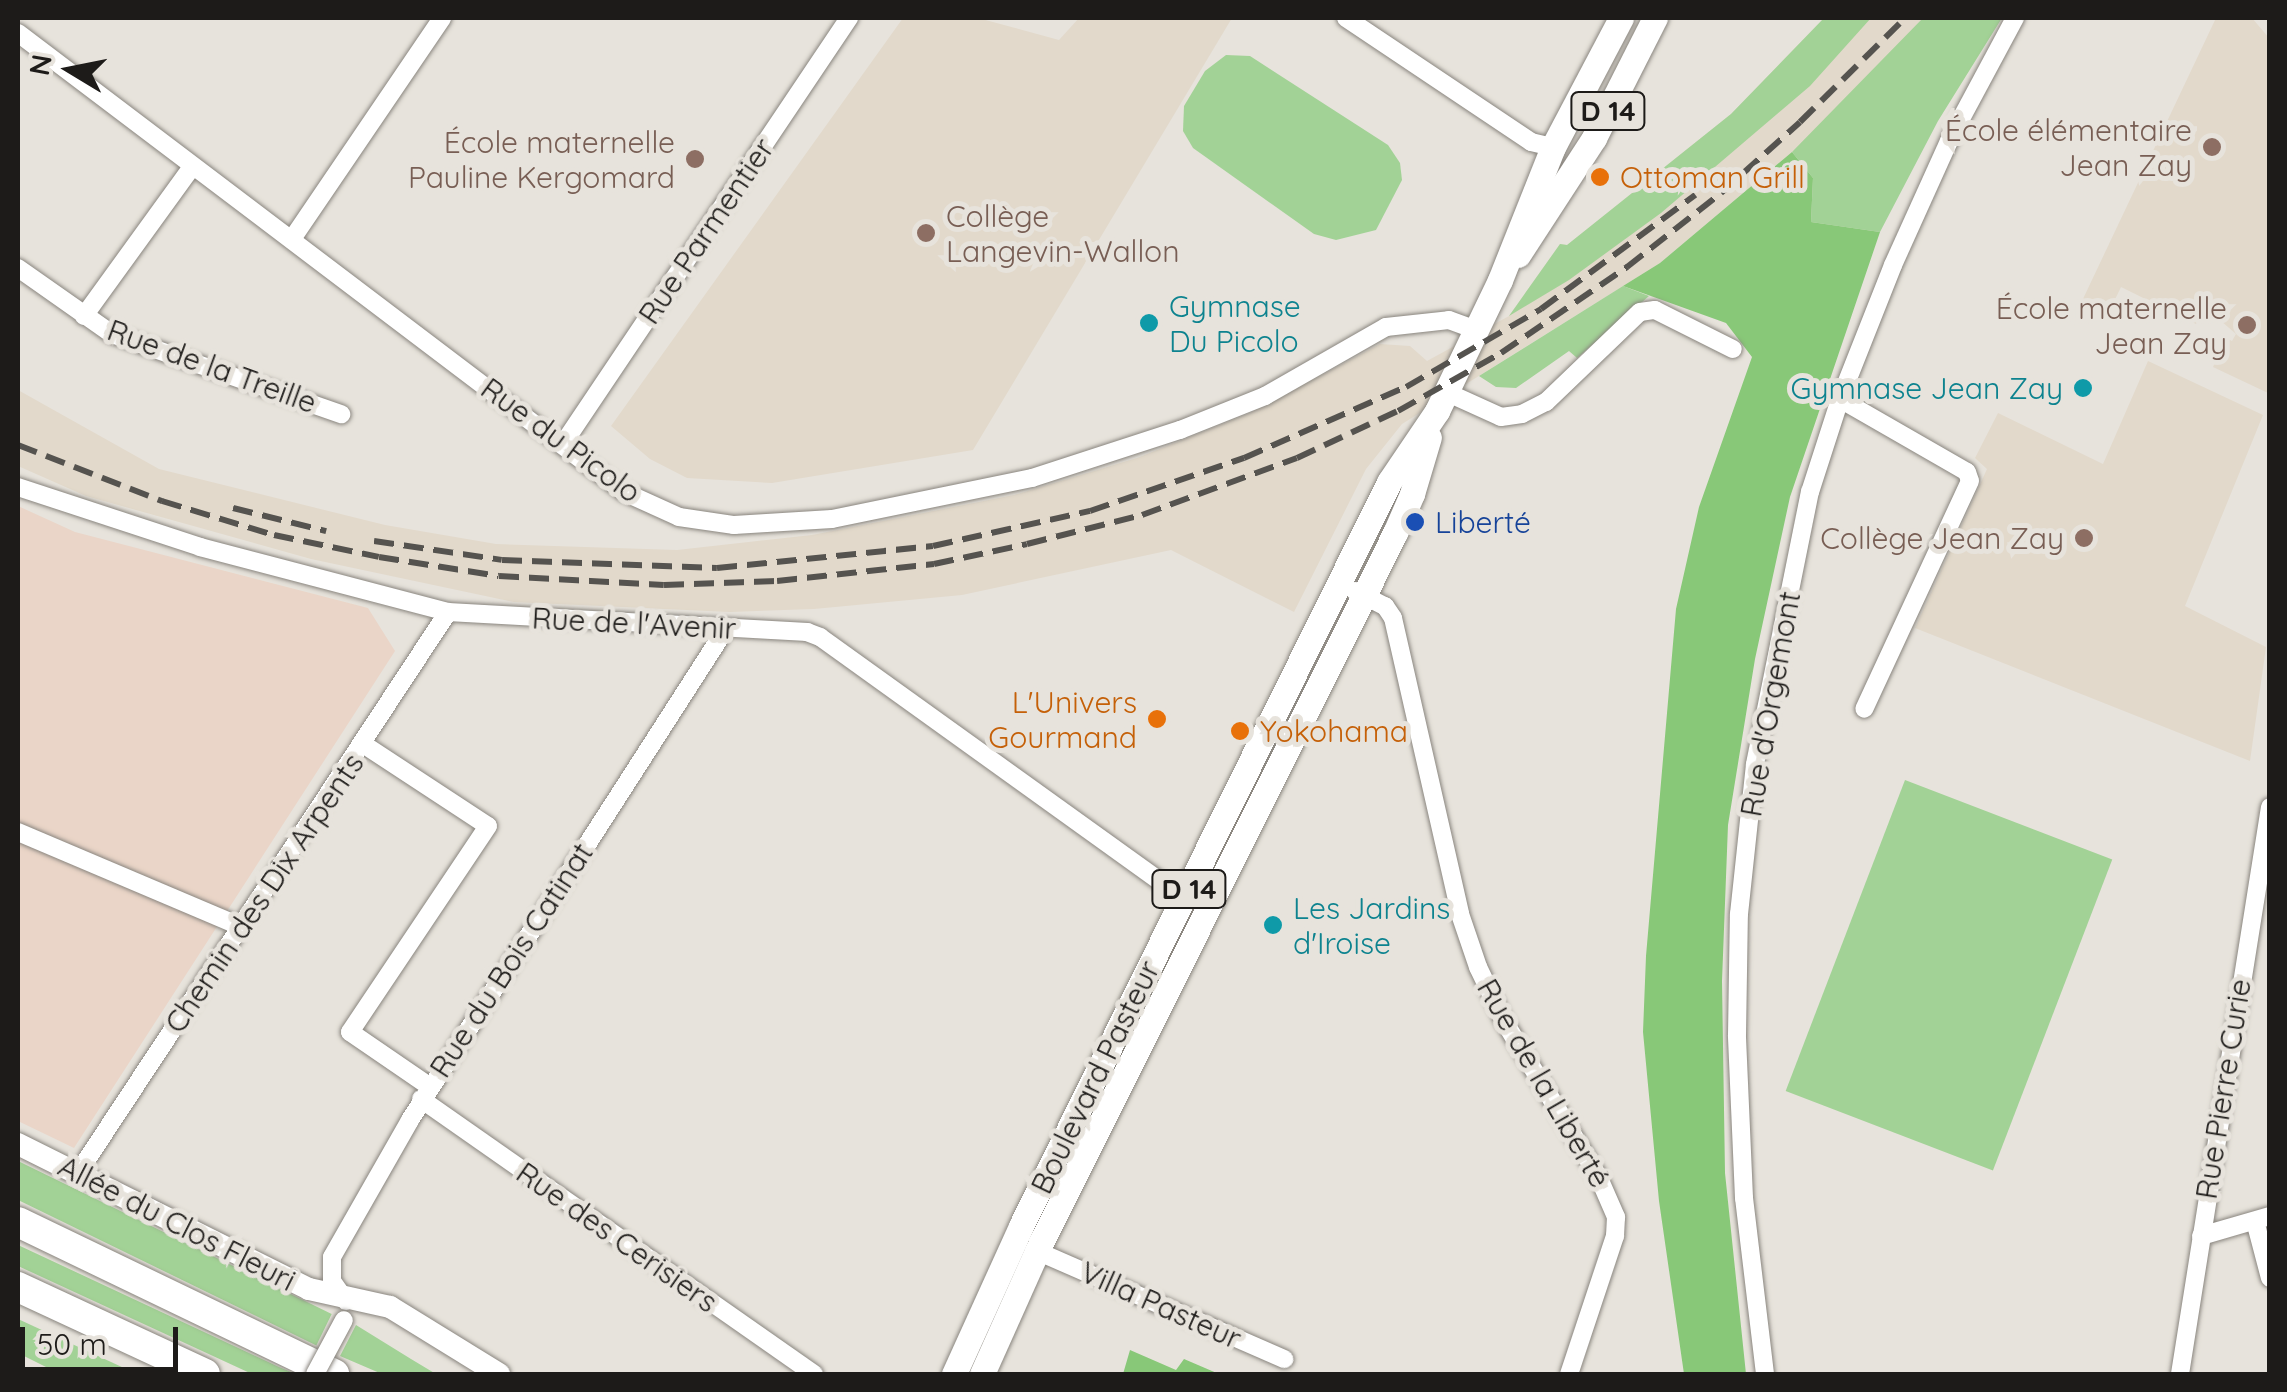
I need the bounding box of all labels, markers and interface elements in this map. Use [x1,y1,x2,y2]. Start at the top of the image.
north arrow [20,20,120,120]
text: N [21,52,59,78]
road number: D 14 [1568,88,1648,134]
place label: École élémentaire Jean Zay [1945,112,2192,182]
place label: École maternelle Pauline Kergomard [408,124,675,194]
street label: Rue Parmentier [631,131,781,331]
marker: École élémentaire Jean Zay [2201,136,2223,158]
marker: École maternelle Pauline Kergomard [684,148,706,170]
place label: Ottoman Grill [1620,159,1805,195]
marker: Ottoman Grill [1589,166,1611,188]
place label: Collège Langevin-Wallon [946,198,1180,268]
marker: Collège Langevin-Wallon [915,222,937,244]
place label: Gymnase Du Picolo [1169,288,1301,358]
place label: École maternelle Jean Zay [1996,290,2227,360]
street label: Rue de la Treille [103,312,321,420]
marker: Gymnase Du Picolo [1138,312,1160,334]
marker: École maternelle Jean Zay [2236,314,2258,336]
street label: Rue du Picolo [474,370,648,510]
place label: Gymnase Jean Zay [1791,370,2063,406]
marker: Gymnase Jean Zay [2072,377,2094,399]
place label: Liberté [1435,504,1531,540]
marker: Liberté [1404,511,1426,533]
place label: Collège Jean Zay [1820,520,2064,556]
marker: Collège Jean Zay [2073,527,2095,549]
street label: Rue d'Orgemont [1732,589,1808,819]
street label: Rue de l'Avenir [531,600,737,646]
place label: L'Univers Gourmand [988,684,1137,754]
marker: L'Univers Gourmand [1146,708,1168,730]
place label: Yokohama [1260,713,1408,749]
marker: Yokohama [1229,720,1251,742]
street label: Chemin des Dix Arpents [157,746,371,1040]
street label: Rue du Bois Catinat [422,836,600,1084]
road number: D 14 [1149,866,1229,912]
place label: Les Jardins d'Iroise [1293,890,1450,960]
marker: Les Jardins d'Iroise [1262,914,1284,936]
street label: Boulevard Pasteur [1023,955,1167,1199]
street label: Rue de la Liberté [1470,972,1618,1194]
street label: Rue Pierre Curie [2188,976,2258,1202]
street label: Allée du Clos Fleuri [53,1148,301,1298]
street label: Rue des Cerisiers [510,1154,724,1320]
street label: Villa Pasteur [1075,1254,1247,1356]
scale bar [25,1307,182,1369]
text: 50 m [37,1325,107,1363]

